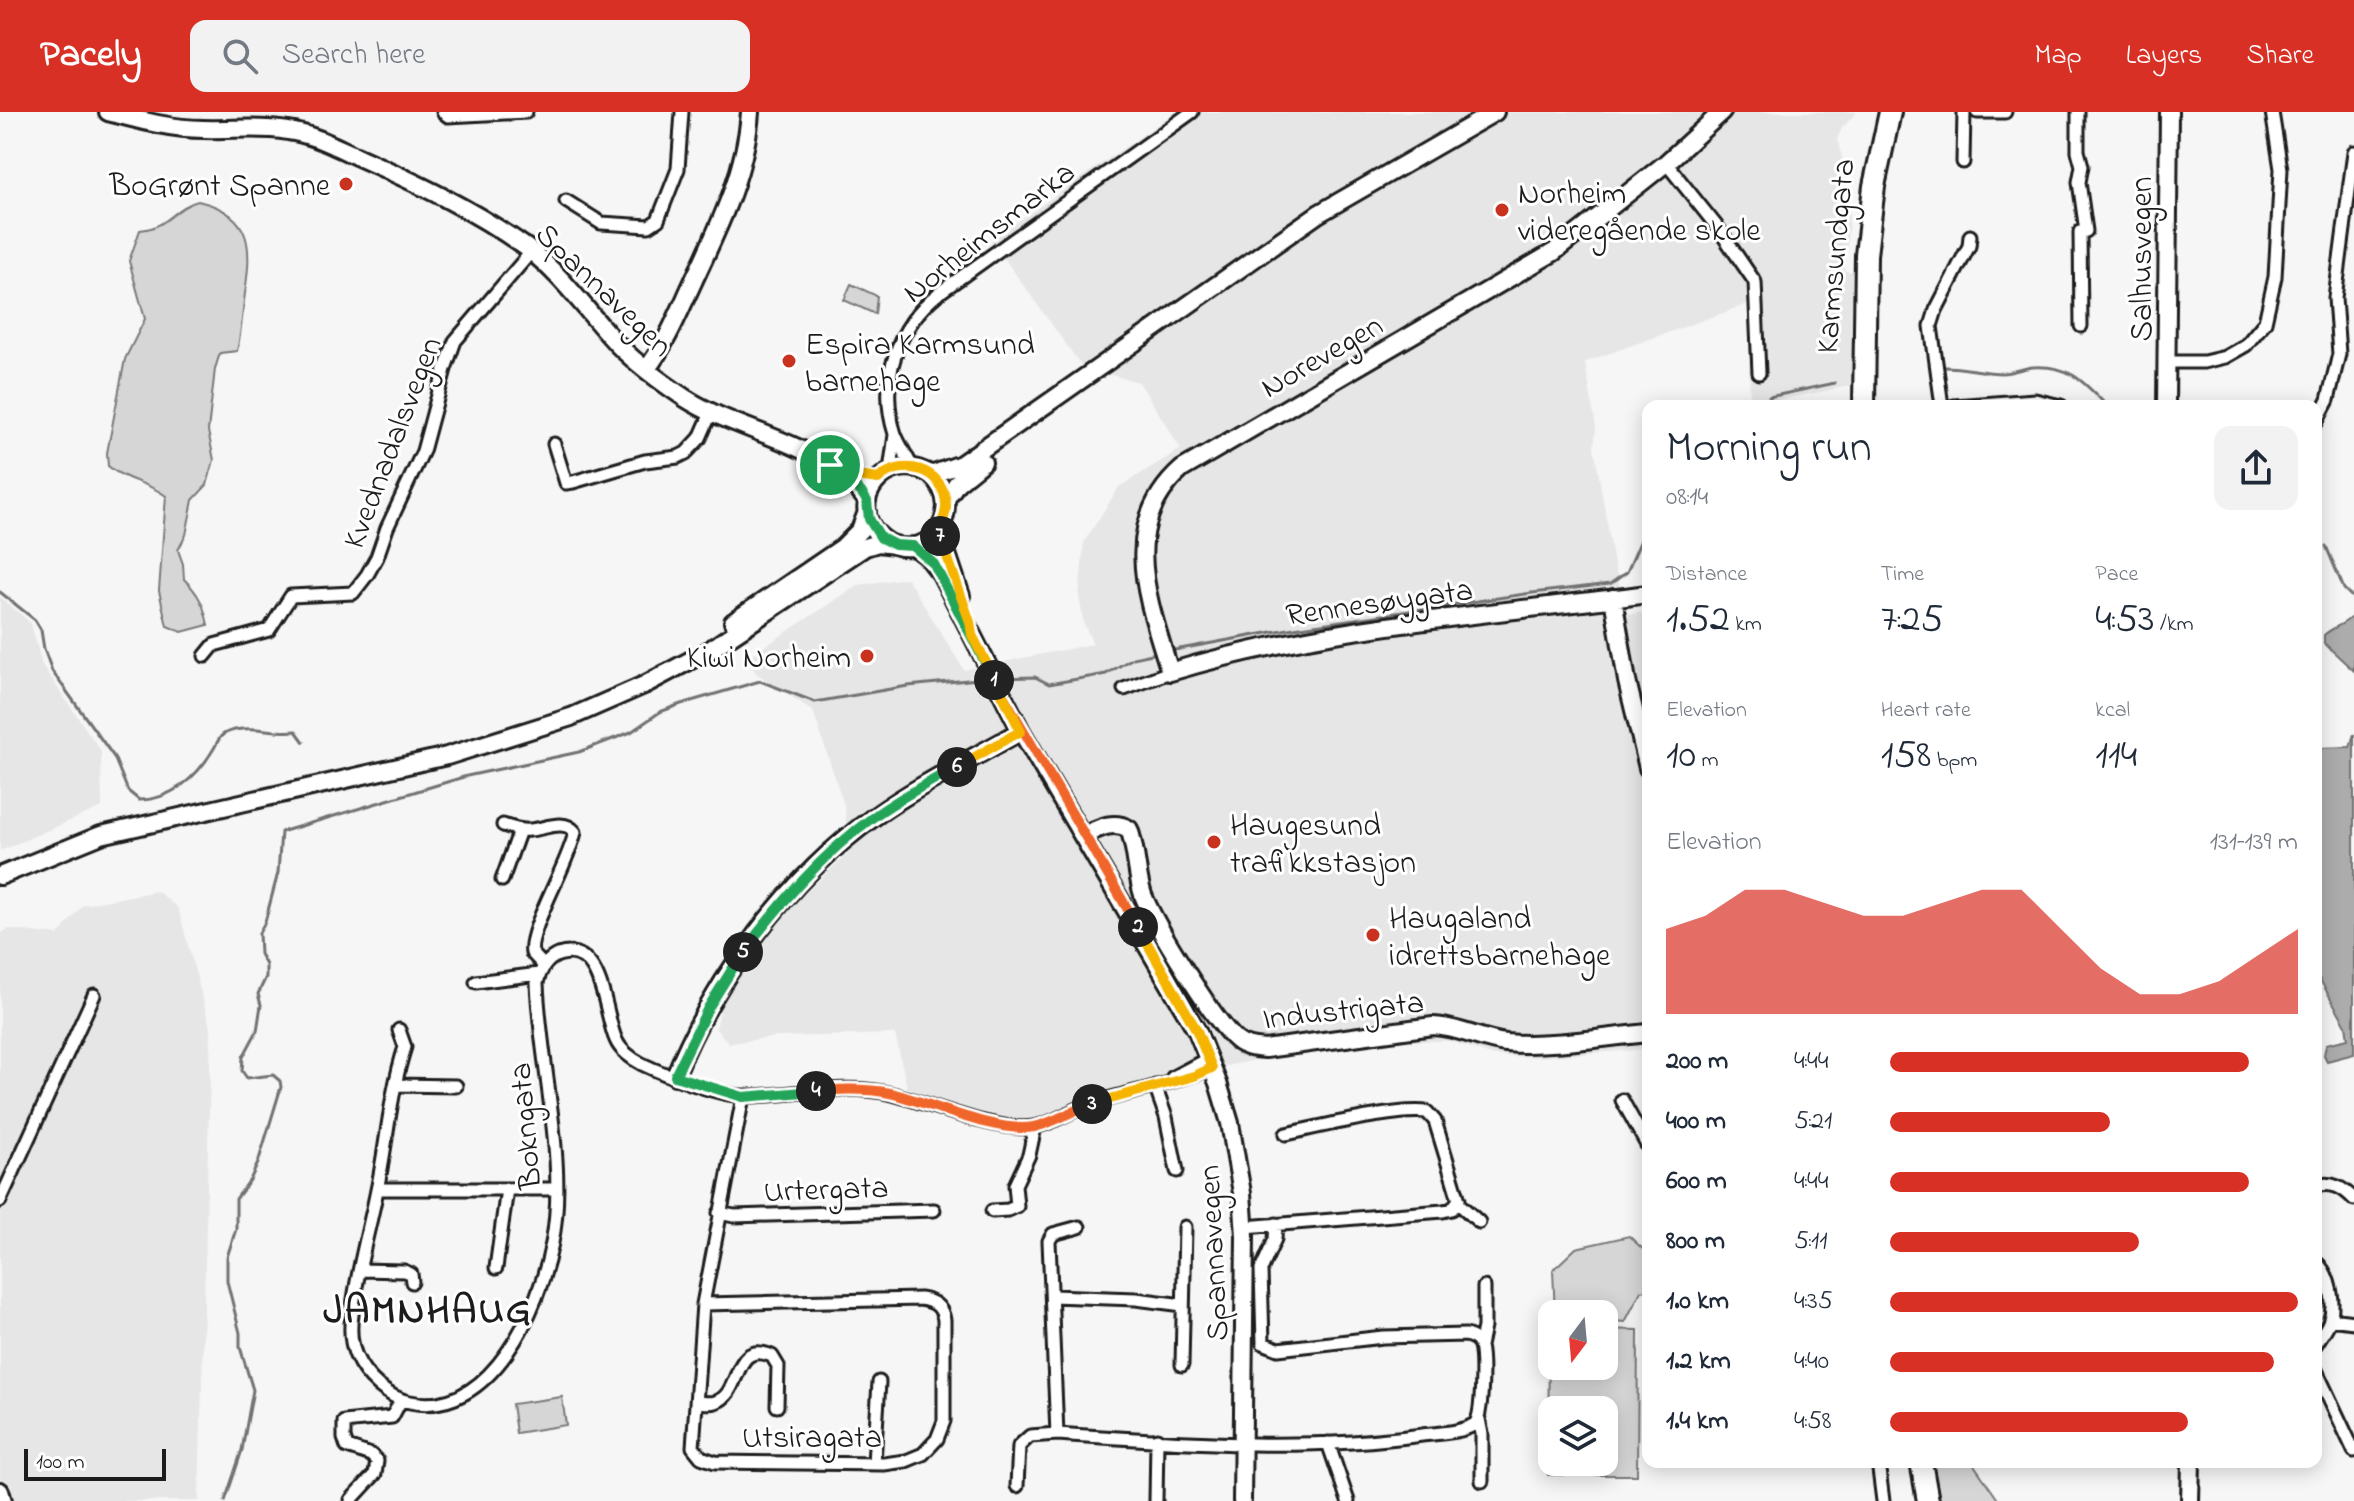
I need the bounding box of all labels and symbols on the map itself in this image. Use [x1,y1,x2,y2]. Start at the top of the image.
street label: Norheimsmarka [894,151,1087,316]
street label: Karmsundgata [1806,157,1869,356]
place label: BoGrønt Spanne [109,164,331,211]
place label: Norheim videregående skole [1518,172,1761,256]
marker: BoGrønt Spanne [337,175,355,193]
street label: Salhusvegen [2120,176,2167,342]
marker: Norheim videregående skole [1493,201,1511,219]
street label: Spannavegen [523,213,682,370]
street label: Norevegen [1253,304,1393,412]
place label: Espira Karmsund barnehage [805,323,1035,407]
street label: Kvednadalsvegen [332,331,456,556]
marker: Espira Karmsund barnehage [780,352,798,370]
pin [796,431,864,499]
pin: 7 [920,516,960,556]
street label: Rennesøygata [1283,568,1476,641]
place label: Kiwi Norheim [687,636,851,683]
marker: Kiwi Norheim [858,647,876,665]
pin: 1 [974,660,1014,700]
pin: 6 [937,747,977,787]
place label: Haugesund trafikkstasjon [1230,804,1416,888]
marker: Haugesund trafikkstasjon [1205,833,1223,851]
place label: Haugaland idrettsbarnehage [1389,897,1611,981]
pin: 2 [1118,907,1158,947]
marker: Haugaland idrettsbarnehage [1364,926,1382,944]
pin: 5 [723,932,763,972]
street label: Industrigata [1260,981,1426,1044]
street label: Bokngata [499,1061,557,1192]
pin: 4 [796,1071,836,1111]
pin: 3 [1072,1084,1112,1124]
street label: Spannavegen [1187,1164,1244,1342]
street label: Urtergata [763,1166,889,1217]
district label: JAMNHAUG [323,1283,533,1342]
north arrow [1538,1300,1618,1380]
street label: Utsiragata [742,1416,882,1463]
scale bar [24,1445,166,1481]

